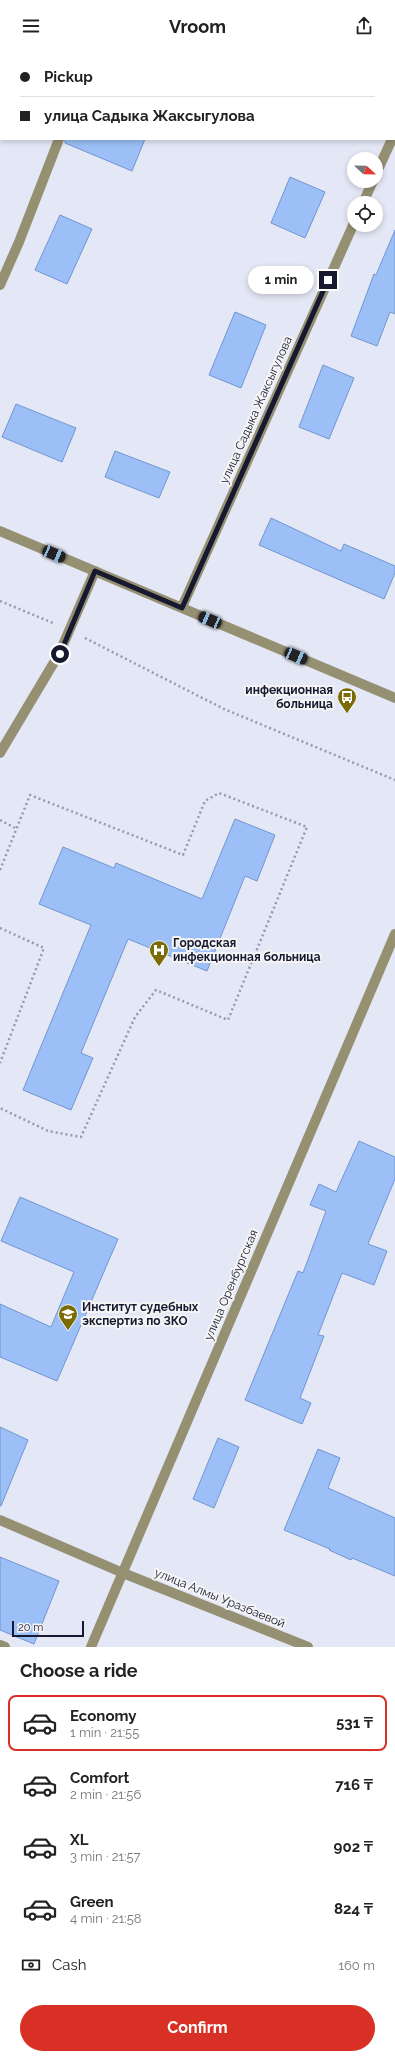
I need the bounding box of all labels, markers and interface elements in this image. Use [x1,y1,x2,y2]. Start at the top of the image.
icon: menu [20,15,42,37]
icon: share [353,15,375,37]
text: Vroom [169,16,226,37]
text: Pickup [44,68,93,86]
text: улица Садыка Жаксыгулова [44,107,255,125]
north arrow [347,152,383,188]
map controls [347,152,383,232]
button: locate [347,196,383,232]
callout: 1 min [248,266,314,294]
route end [319,271,337,289]
text: 1 min [265,272,297,287]
street label: улица Садыка Жаксыгулова [217,334,295,486]
car [41,544,67,564]
car [197,610,223,630]
route start [51,645,69,663]
car [283,646,309,666]
place label: инфекционная больница [245,683,333,711]
bus stop icon: инфекционная больница [336,686,358,714]
place label: Городская инфекционная больница [173,936,321,964]
hospital icon: Городская инфекционная больница [148,939,170,967]
street label: улица Оренбургская [201,1228,261,1342]
place label: Институт судебных экспертиз по ЗКО [82,1300,199,1328]
school or university icon: Институт судебных экспертиз по ЗКО [57,1303,79,1331]
street label: улица Алмы Уразбаевой [153,1565,287,1631]
scale bar [12,1619,84,1638]
text: 20 m [18,1621,43,1634]
text: Choose a ride [20,1660,138,1681]
icon: car [22,1705,58,1741]
text: Economy [70,1707,137,1725]
text: 531 ₸ [336,1714,373,1732]
text: 1 min · 21:55 [70,1725,139,1740]
icon: car [22,1767,58,1803]
text: Comfort [70,1769,129,1787]
text: 716 ₸ [335,1776,373,1794]
text: 2 min · 21:56 [70,1787,141,1802]
icon: car [22,1829,58,1865]
text: XL [70,1831,88,1849]
text: 902 ₸ [334,1838,373,1856]
text: 3 min · 21:57 [70,1849,140,1864]
icon: car [22,1891,58,1927]
text: Green [70,1893,114,1911]
text: 824 ₸ [334,1900,373,1918]
text: 4 min · 21:58 [70,1911,141,1926]
icon: cash [20,1954,42,1976]
text: Cash [52,1956,86,1974]
text: 160 m [338,1958,375,1973]
button: Confirm [20,2005,375,2051]

